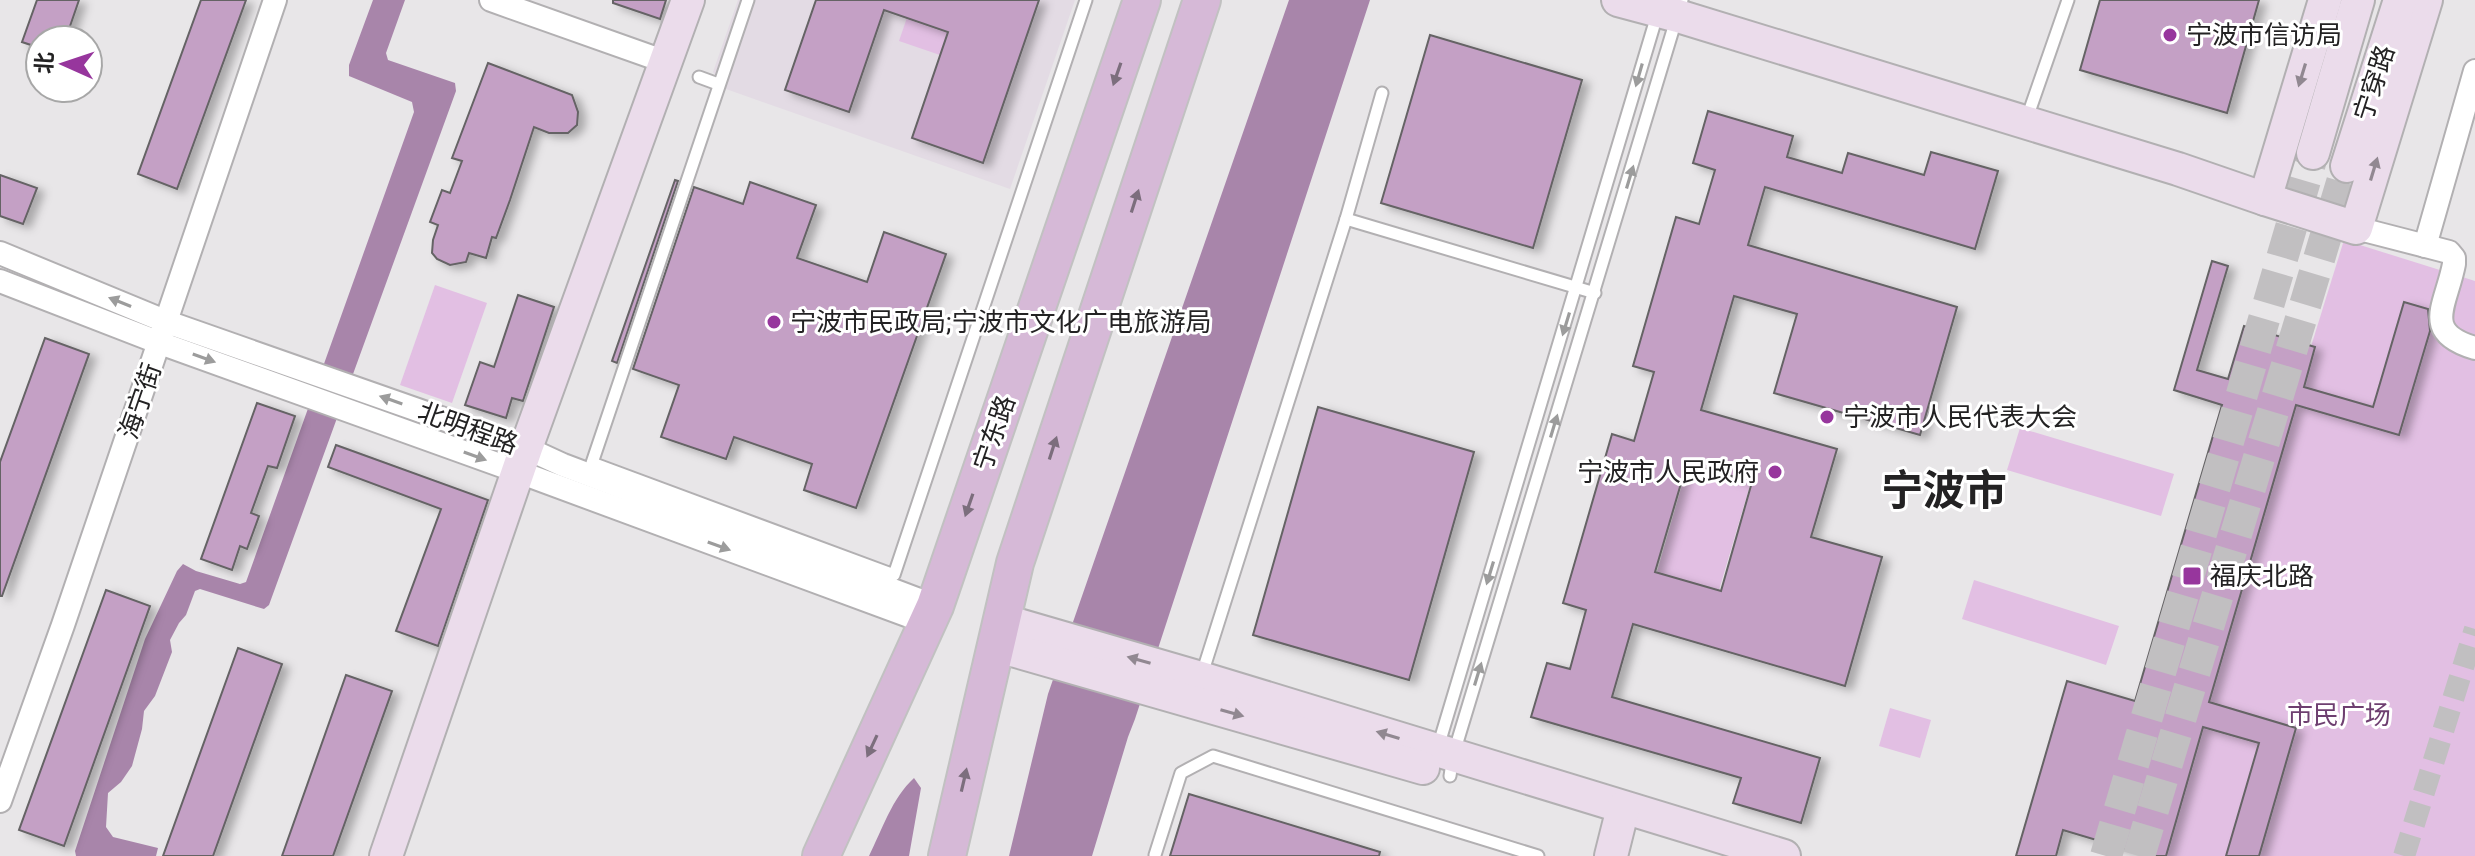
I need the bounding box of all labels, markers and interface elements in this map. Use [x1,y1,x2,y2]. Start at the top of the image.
place label: 宁波市信访局 [2186,20,2342,50]
north arrow [24,24,104,104]
marker: 宁波市信访局 [2161,26,2179,44]
street label: 宁穿路 [2348,41,2400,125]
text: 北 [31,51,58,75]
one-way arrow [1110,62,1122,86]
one-way arrow [1632,63,1645,87]
one-way arrow [2296,63,2308,87]
one-way arrow [2369,156,2381,180]
one-way arrow [1624,165,1637,189]
one-way arrow [1130,189,1142,213]
one-way arrow [108,296,132,309]
place label: 宁波市民政局;宁波市文化广电旅游局 [790,307,1212,337]
marker: 宁波市民政局;宁波市文化广电旅游局 [765,313,783,331]
one-way arrow [1559,313,1572,337]
one-way arrow [192,353,216,365]
street label: 海宁街 [113,359,167,443]
street label: 宁东路 [967,391,1021,475]
one-way arrow [379,394,403,406]
street label: 北明程路 [414,396,522,460]
place label: 宁波市人民代表大会 [1843,402,2077,432]
marker: 宁波市人民代表大会 [1818,408,1836,426]
one-way arrow [1548,413,1561,437]
one-way arrow [1047,436,1059,460]
one-way arrow [463,450,487,462]
place label: 宁波市人民政府 [1577,457,1759,487]
marker: 宁波市人民政府 [1766,463,1784,481]
district label: 宁波市 [1881,466,2007,515]
one-way arrow [963,494,975,518]
one-way arrow [707,540,731,553]
place label: 福庆北路 [2210,561,2314,591]
one-way arrow [1483,562,1496,586]
marker: 福庆北路 [2181,565,2203,587]
one-way arrow [1127,654,1152,666]
one-way arrow [1472,662,1485,686]
park label: 市民广场 [2287,700,2391,730]
one-way arrow [1220,707,1244,720]
one-way arrow [1376,728,1400,741]
one-way arrow [865,734,878,758]
one-way arrow [958,767,971,792]

